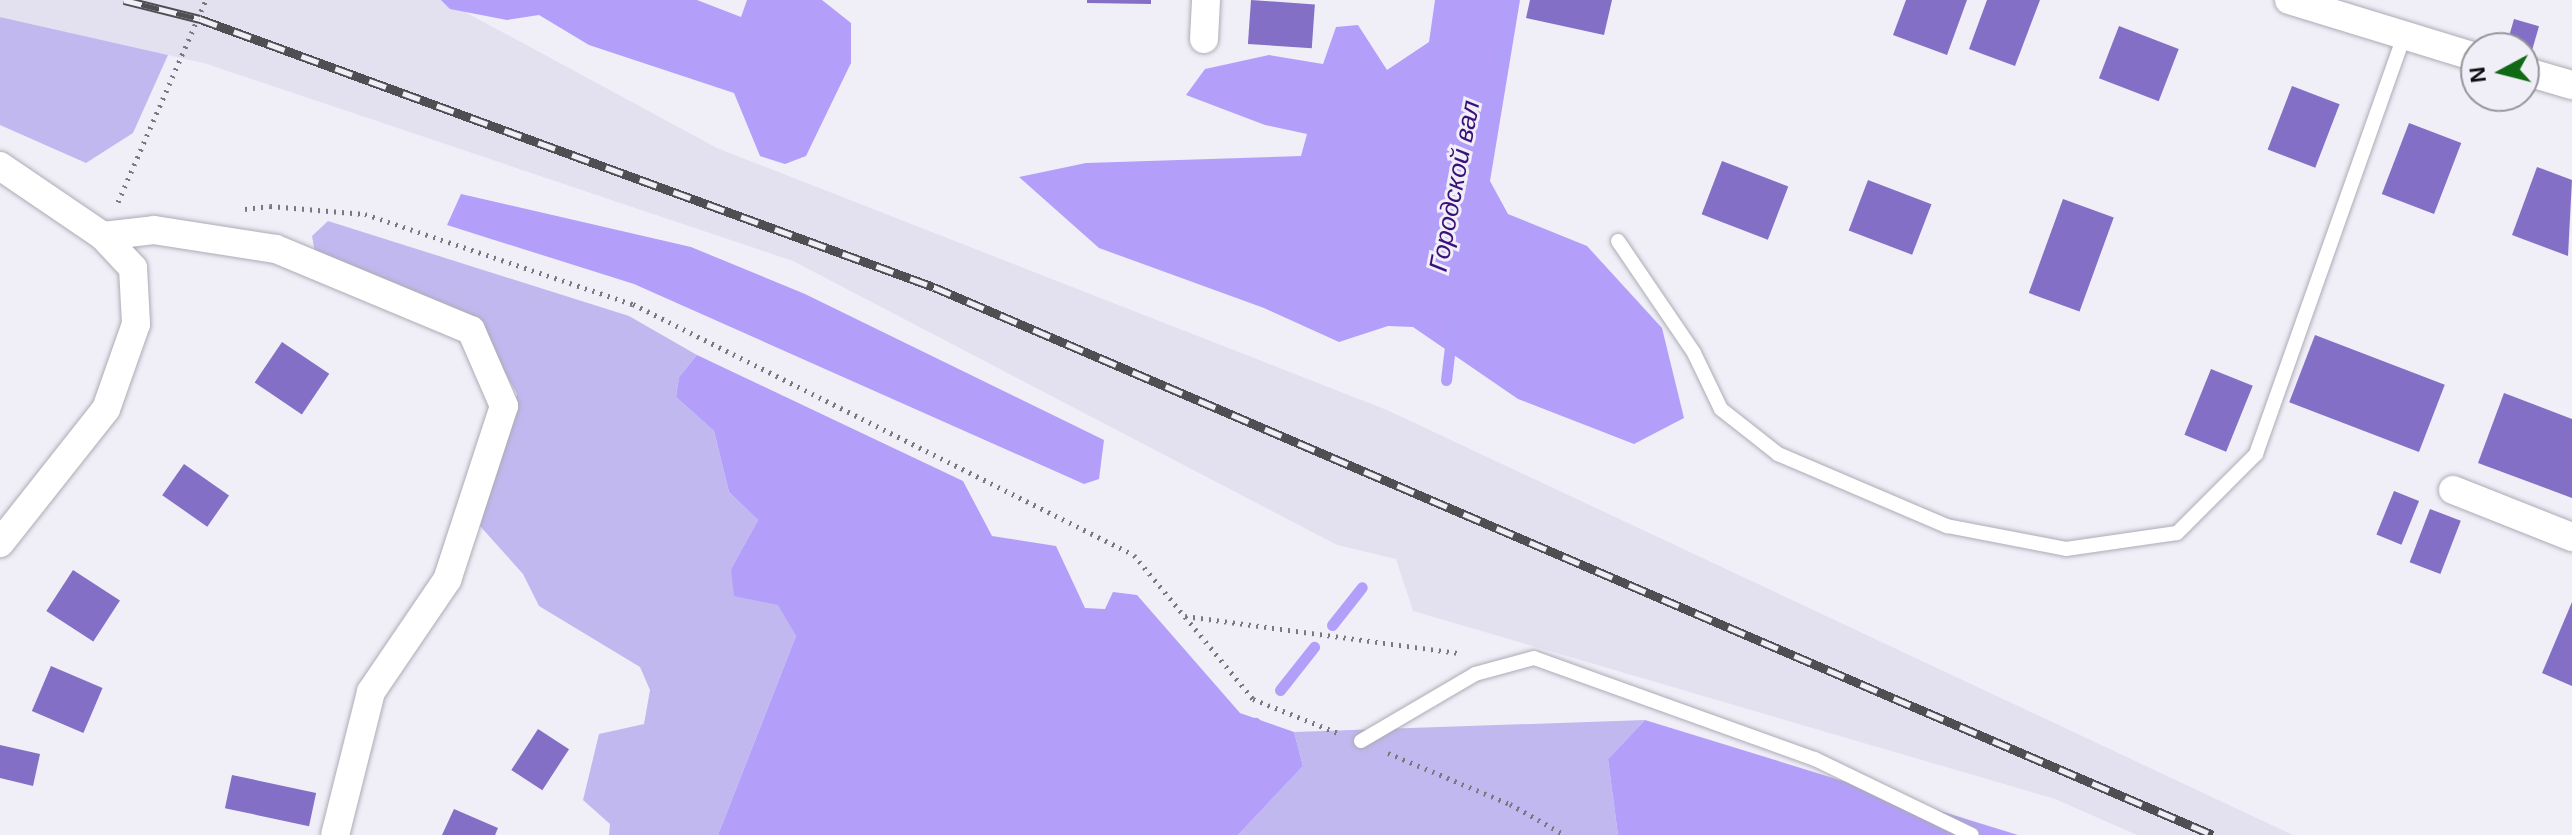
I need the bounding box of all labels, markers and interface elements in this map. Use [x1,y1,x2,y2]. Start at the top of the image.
north arrow [2460,32,2540,112]
text: N [2464,65,2491,84]
water label: Городской вал [1423,98,1487,274]

